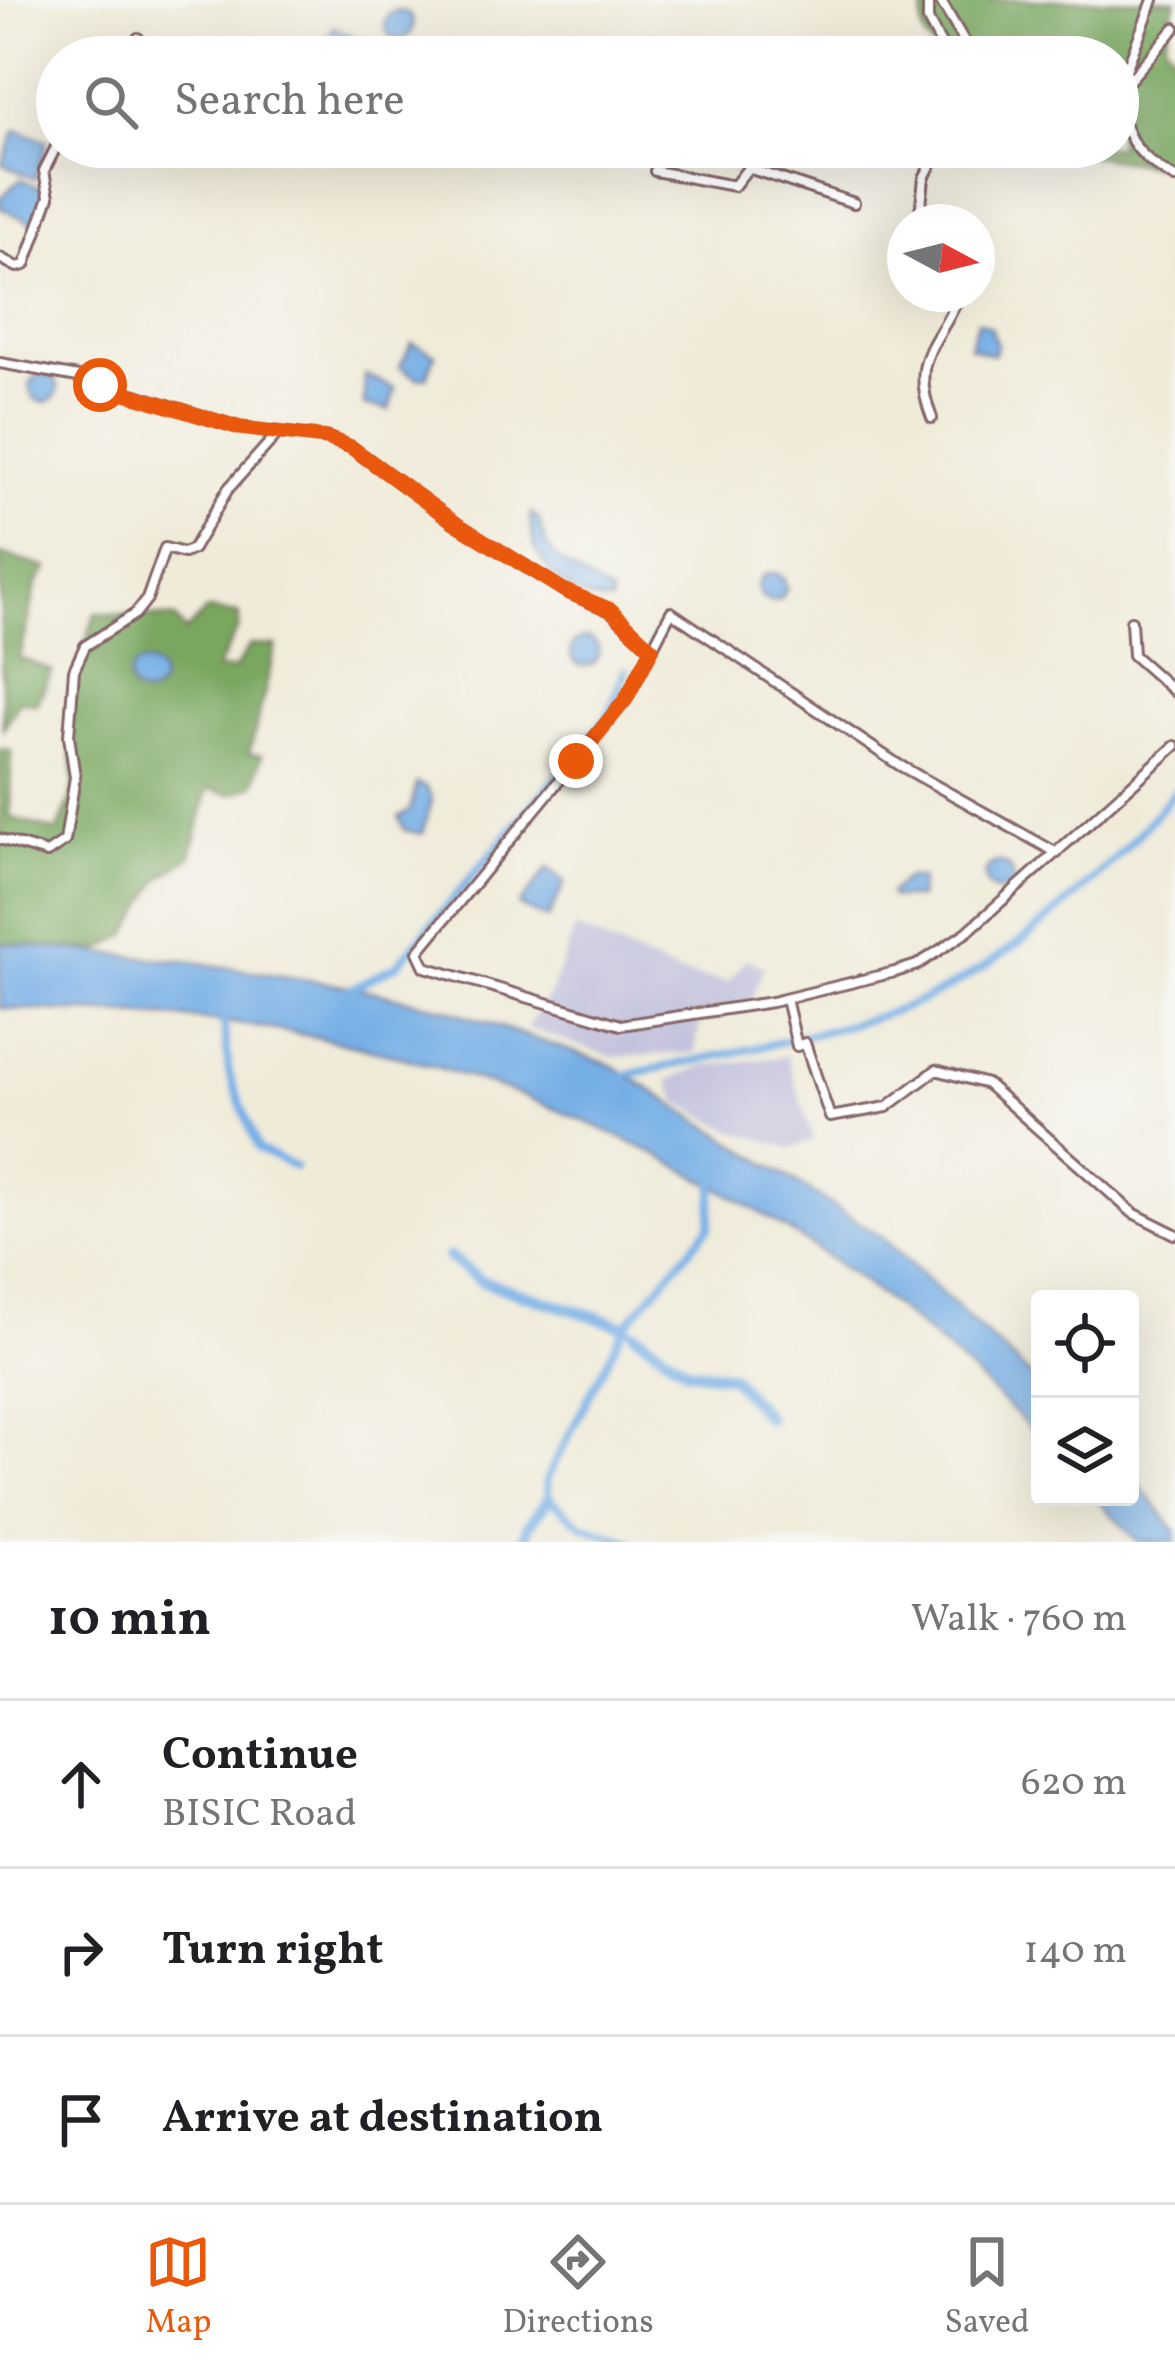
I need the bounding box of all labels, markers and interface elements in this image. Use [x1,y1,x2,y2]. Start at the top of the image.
search box [36,36,1139,168]
icon: search [78,69,144,135]
text: Search here [174,71,405,134]
north arrow [887,204,995,312]
route start [73,358,127,412]
route end [549,734,603,788]
map controls [1031,1290,1139,1506]
button: locate [1031,1290,1139,1398]
button: layers [1031,1398,1139,1506]
text: 10 min [48,1585,211,1656]
text: Walk · 760 m [911,1593,1127,1647]
text: Continue [162,1725,358,1788]
icon: ahead [48,1751,114,1817]
text: 620 m [1021,1757,1127,1811]
text: BISIC Road [162,1788,357,1842]
icon: right [48,1919,114,1985]
text: Turn right [162,1920,383,1983]
text: 140 m [1024,1925,1127,1979]
icon: arrive [48,2087,114,2153]
text: Arrive at destination [162,2088,603,2151]
tab: Map [145,2229,212,2347]
tab: Directions [502,2229,654,2347]
tab: Saved [945,2229,1030,2347]

